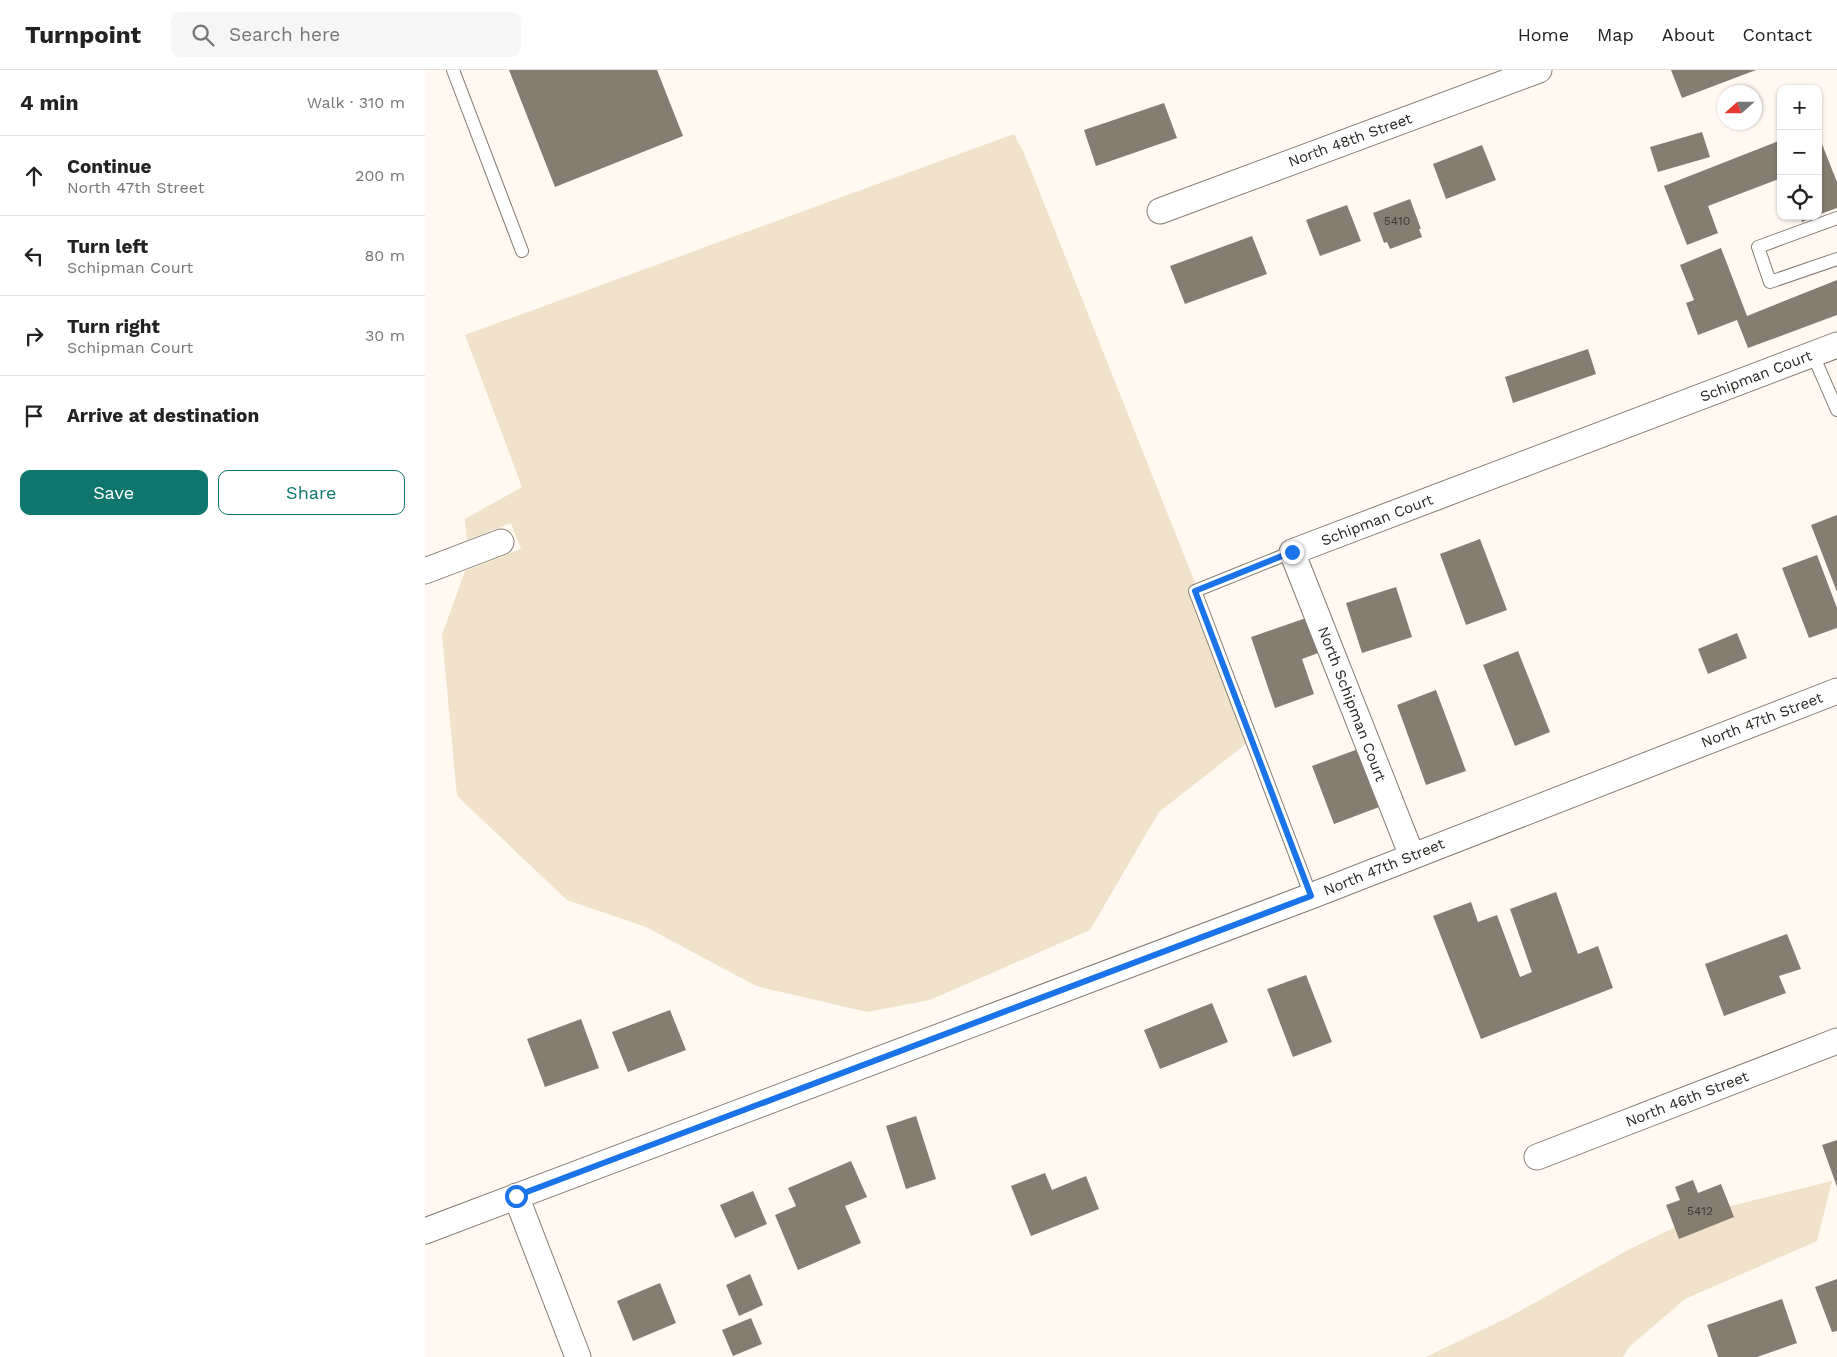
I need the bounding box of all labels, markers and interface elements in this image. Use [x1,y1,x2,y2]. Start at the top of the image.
search box [171,12,521,57]
text: Turnpoint [25,21,141,49]
icon: search [189,21,217,49]
text: Search here [229,23,340,46]
text: Home [1518,24,1569,45]
text: Map [1597,24,1634,45]
text: About [1662,24,1714,45]
text: Contact [1742,24,1812,45]
north arrow [1717,85,1762,130]
map controls [1777,85,1822,220]
button: + [1777,85,1822,130]
text: 4 min [20,90,78,115]
text: Walk · 310 m [307,93,405,112]
street label: North 48th Street [1286,109,1415,171]
button: − [1777,130,1822,175]
text: Continue [67,155,151,178]
icon: ahead [20,162,48,190]
text: 200 m [355,166,405,185]
button: locate [1777,175,1822,220]
text: North 47th Street [67,178,205,197]
house number: 5410 [1384,214,1410,228]
text: Turn left [67,235,148,258]
icon: left [20,242,48,270]
text: 80 m [364,246,405,265]
text: Schipman Court [67,258,193,277]
text: Turn right [67,315,160,338]
icon: right [20,322,48,350]
text: 30 m [365,326,405,345]
text: Schipman Court [67,338,193,357]
street label: Schipman Court [1698,346,1815,406]
icon: arrive [20,402,48,430]
text: Arrive at destination [67,404,259,427]
button: Save [20,470,208,515]
button: Share [218,470,405,515]
street label: Schipman Court [1319,490,1436,550]
route end [1281,541,1304,564]
street label: North Schipman Court [1314,624,1390,785]
street label: North 47th Street [1699,688,1826,752]
street label: North 47th Street [1321,834,1448,899]
street label: North 46th Street [1623,1067,1752,1131]
route start [505,1185,528,1208]
house number: 5412 [1687,1204,1713,1218]

